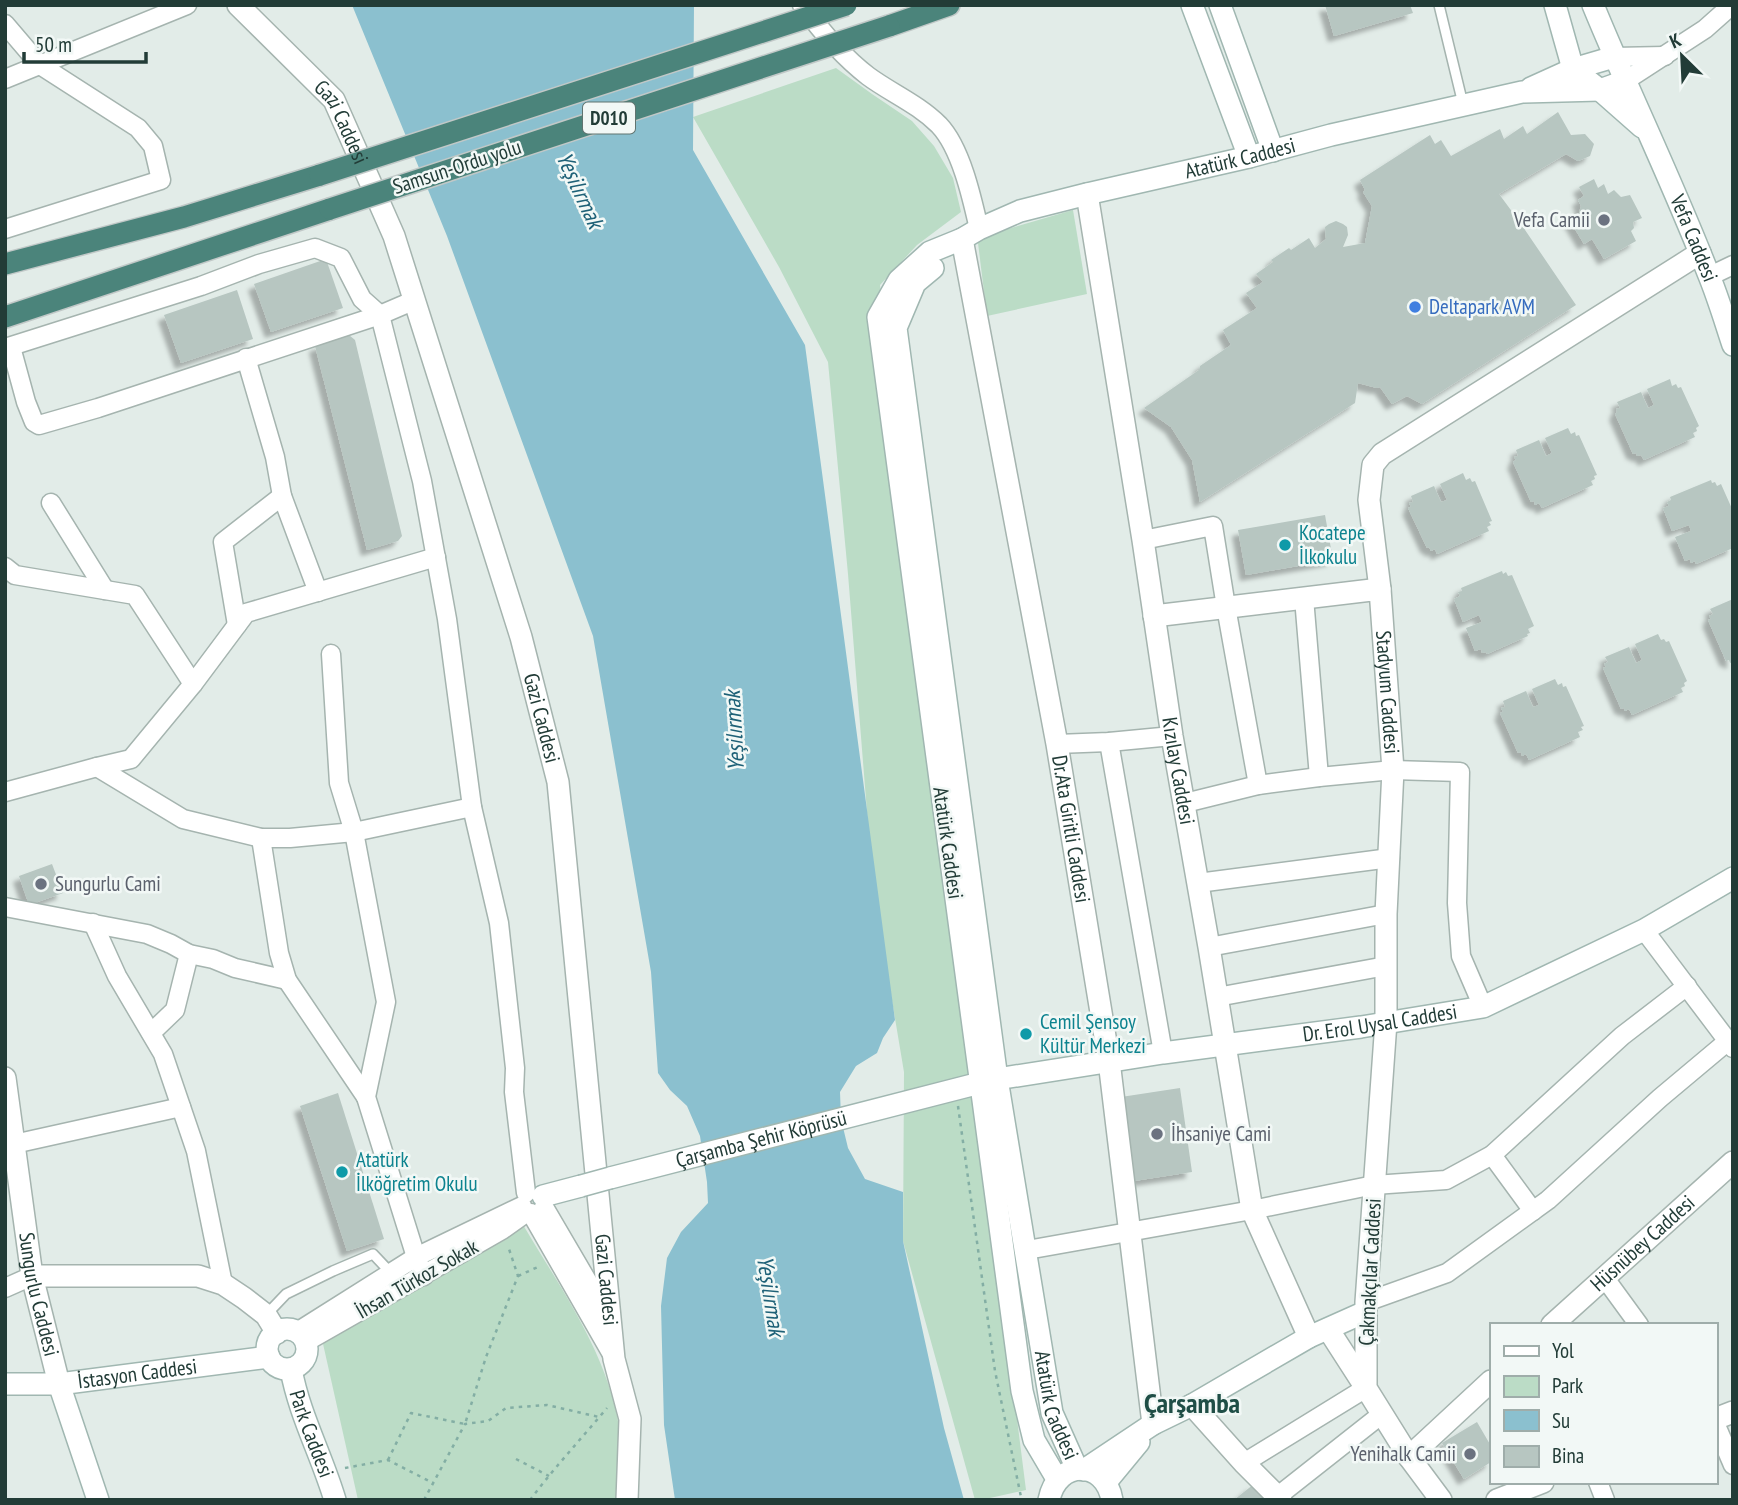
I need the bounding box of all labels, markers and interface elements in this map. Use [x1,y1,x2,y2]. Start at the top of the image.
scale bar [24,21,147,65]
north arrow [1647,21,1717,91]
text: K [1666,27,1685,53]
text: 50 m [35,31,72,58]
street label: Gazi Caddesi [309,74,375,168]
road number: D010 [583,102,635,134]
street label: Atatürk Caddesi [1182,131,1298,184]
street label: Samsun-Ordu yolu [389,133,524,200]
water label: Yeşilırmak [550,147,612,235]
street label: Vefa Caddesi [1664,189,1724,286]
place label: Vefa Camii [1513,206,1590,233]
marker: Vefa Camii [1596,212,1612,228]
place label: Deltapark AVM [1429,293,1535,320]
marker: Deltapark AVM [1407,299,1423,315]
place label: Kocatepe İlkokulu [1299,519,1366,570]
marker: Kocatepe İlkokulu [1277,537,1293,553]
street label: Stadyum Caddesi [1370,629,1406,755]
street label: Gazi Caddesi [518,670,567,766]
water label: Yeşilırmak [717,687,750,772]
street label: Kızılay Caddesi [1156,715,1201,826]
street label: Dr.Ata Giritli Caddesi [1046,753,1097,905]
street label: Atatürk Caddesi [927,785,970,901]
place label: Sungurlu Cami [55,870,161,897]
marker: Sungurlu Cami [33,876,49,892]
street label: Dr. Erol Uysal Caddesi [1301,997,1459,1048]
place label: Cemil Şensoy Kültür Merkezi [1040,1008,1146,1059]
marker: Cemil Şensoy Kültür Merkezi [1018,1026,1034,1042]
street label: Çarşamba Şehir Köprüsü [673,1104,849,1174]
place label: İhsaniye Cami [1171,1120,1271,1147]
marker: İhsaniye Cami [1149,1126,1165,1142]
place label: Atatürk İlköğretim Okulu [356,1146,478,1197]
marker: Atatürk İlköğretim Okulu [334,1164,350,1180]
street label: Hüsnübey Caddesi [1584,1189,1700,1297]
street label: Çakmakçılar Caddesi [1352,1198,1387,1346]
street label: Sungurlu Caddesi [13,1231,66,1359]
street label: İhsan Türkoz Sokak [351,1233,483,1324]
street label: Gazi Caddesi [589,1233,625,1327]
water label: Yeşilırmak [751,1254,793,1341]
legend [1490,1323,1717,1484]
text: Yol [1552,1337,1574,1364]
street label: Atatürk Caddesi [1029,1349,1085,1464]
street label: İstasyon Caddesi [76,1352,199,1394]
text: Park [1552,1372,1583,1399]
district label: Çarşamba [1144,1384,1240,1421]
street label: Park Caddesi [283,1387,340,1481]
text: Su [1552,1407,1570,1434]
place label: Yenihalk Camii [1350,1440,1456,1467]
text: Bina [1552,1442,1584,1469]
marker: Yenihalk Camii [1462,1446,1478,1462]

